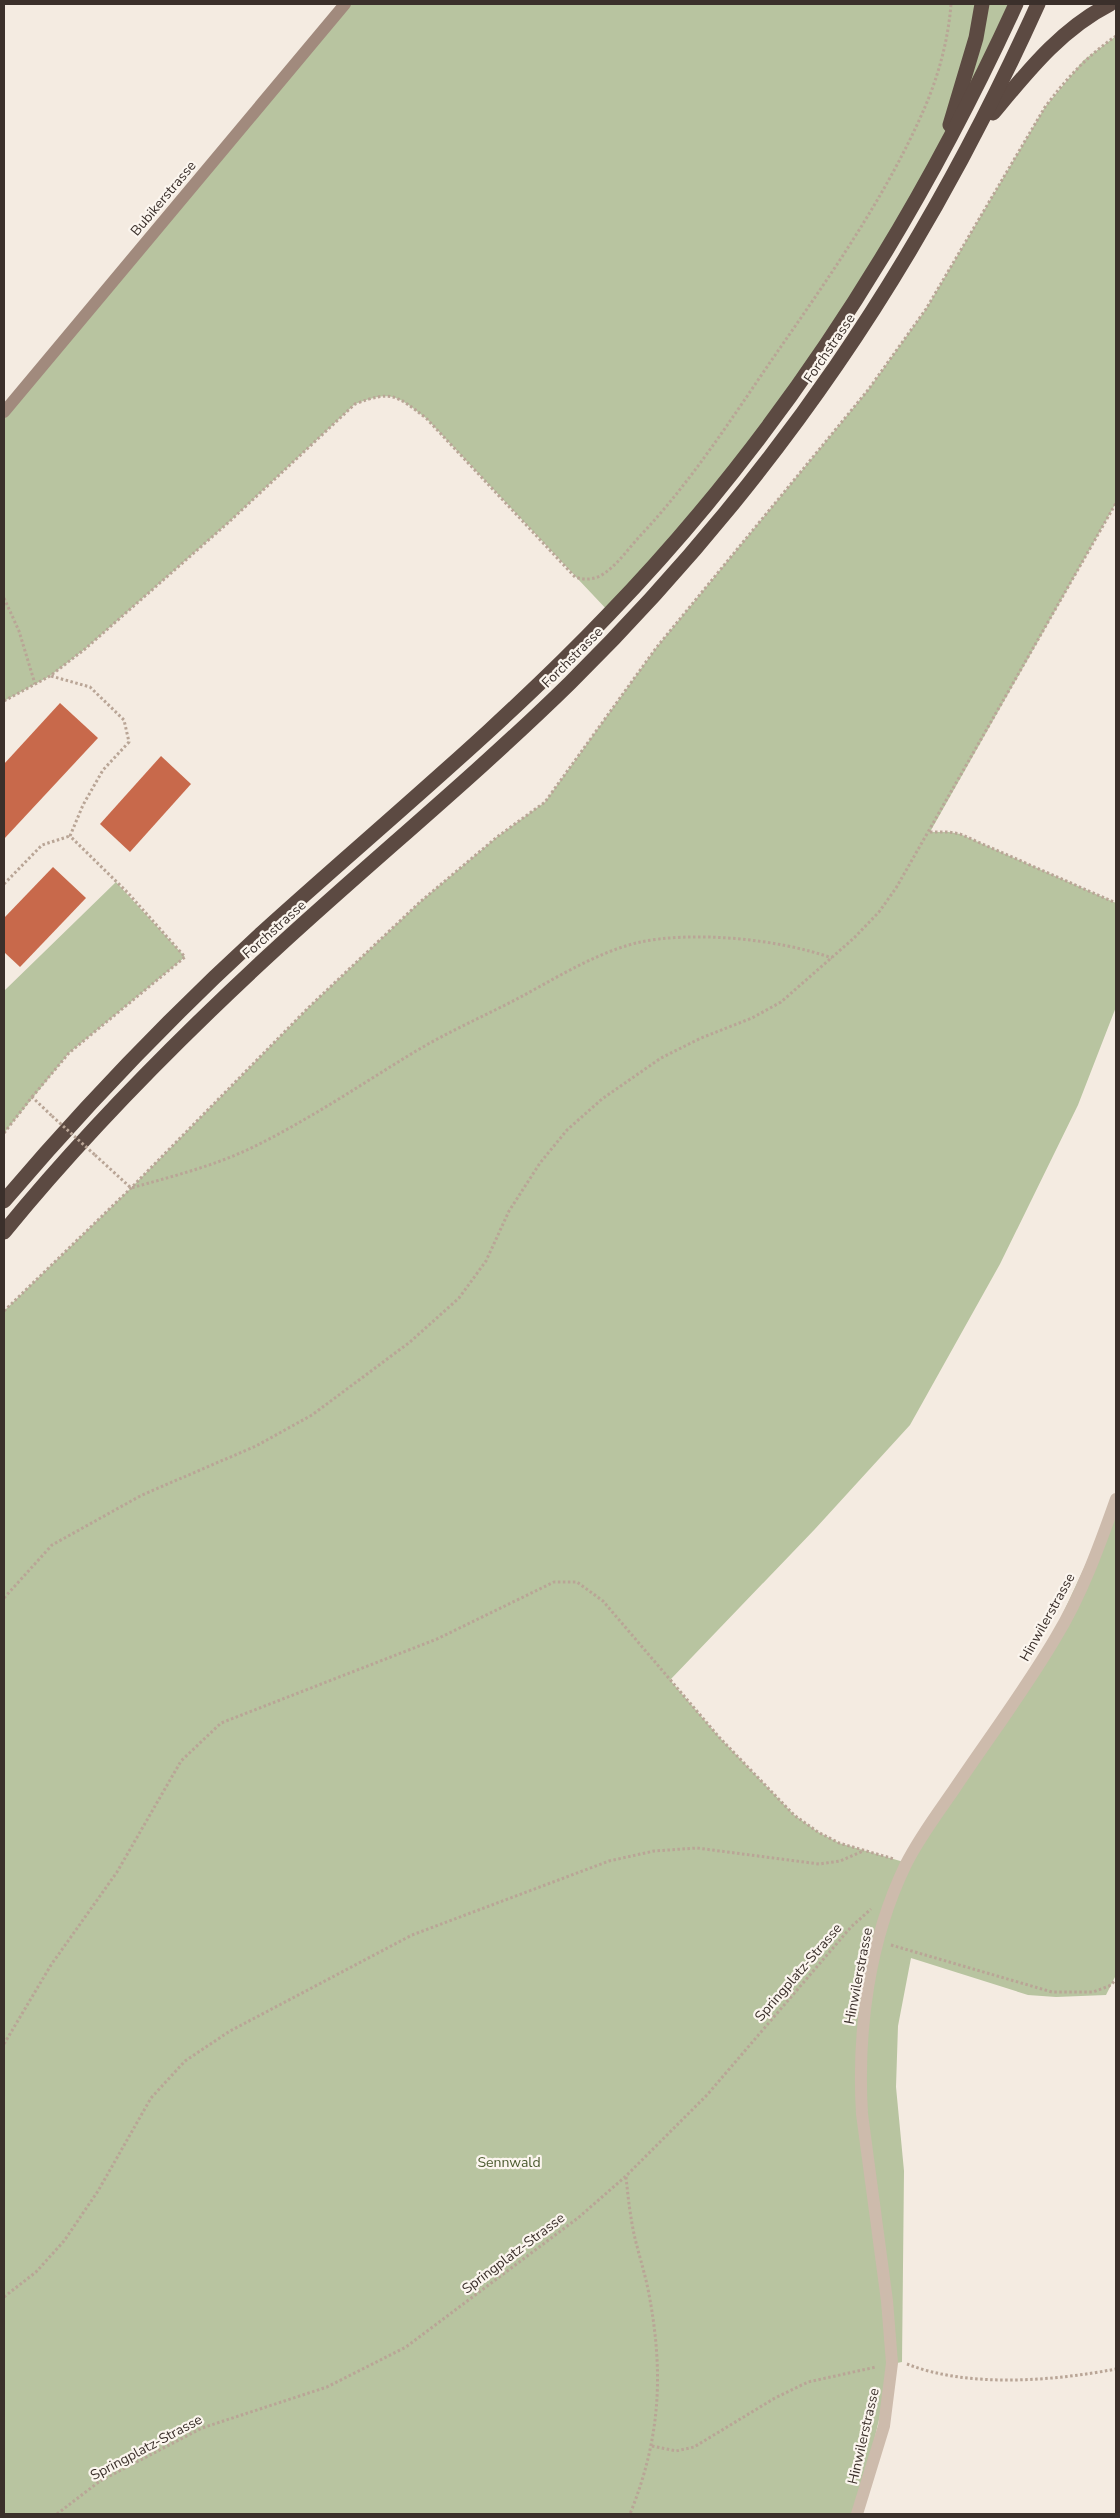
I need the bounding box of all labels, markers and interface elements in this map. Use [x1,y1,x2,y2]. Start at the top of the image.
street label: Bubikerstrasse [126,157,200,240]
street label: Forchstrasse [799,310,859,387]
street label: Forchstrasse [538,623,607,692]
street label: Forchstrasse [238,896,310,963]
street label: Hinwilerstrasse [1015,1570,1080,1665]
street label: Springplatz-Strasse [750,1919,846,2025]
street label: Hinwilerstrasse [840,1926,877,2026]
park label: Sennwald [477,2153,541,2172]
street label: Springplatz-Strasse [458,2208,569,2298]
street label: Hinwilerstrasse [843,2386,884,2486]
street label: Springplatz-Strasse [87,2410,206,2485]

